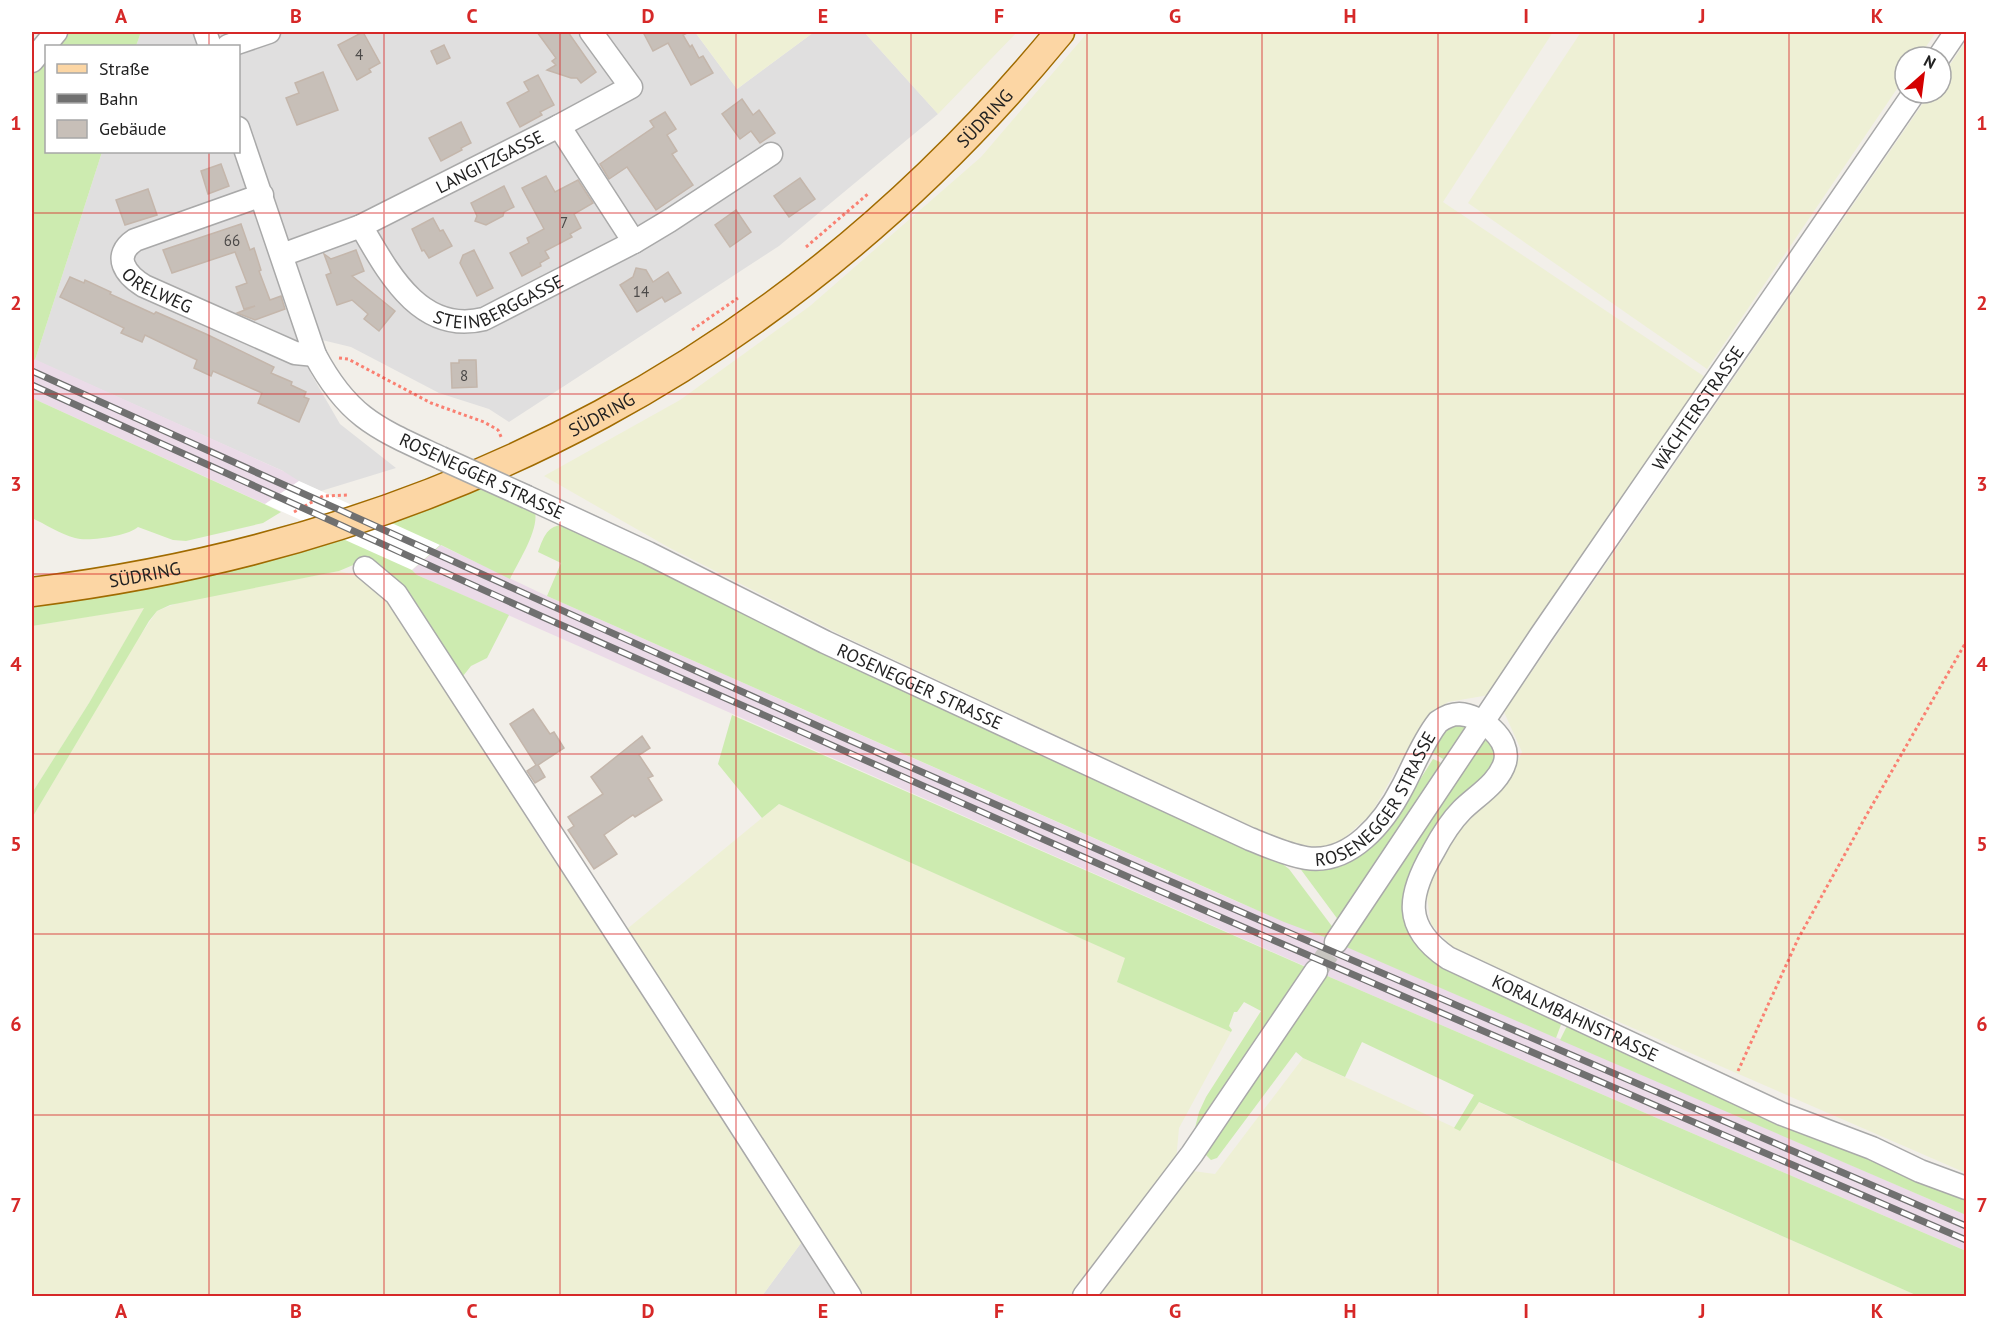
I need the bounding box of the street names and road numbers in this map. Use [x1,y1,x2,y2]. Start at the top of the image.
street label: SÜDRING [951,84,1017,152]
street label: LANGITZGASSE [432,124,547,198]
street label: ORELWEG [117,262,196,318]
street label: STEINBERGGASSE [430,269,567,333]
street label: WÄCHTERSTRASSE [1646,341,1748,475]
street label: SÜDRING [564,387,639,441]
street label: ROSENEGGER STRASSE [396,428,568,524]
street label: SÜDRING [107,556,182,592]
street label: ROSENEGGER STRASSE [834,638,1006,734]
street label: ROSENEGGER STRASSE [1314,727,1440,870]
street label: KORALMBAHNSTRASSE [1489,969,1662,1066]

